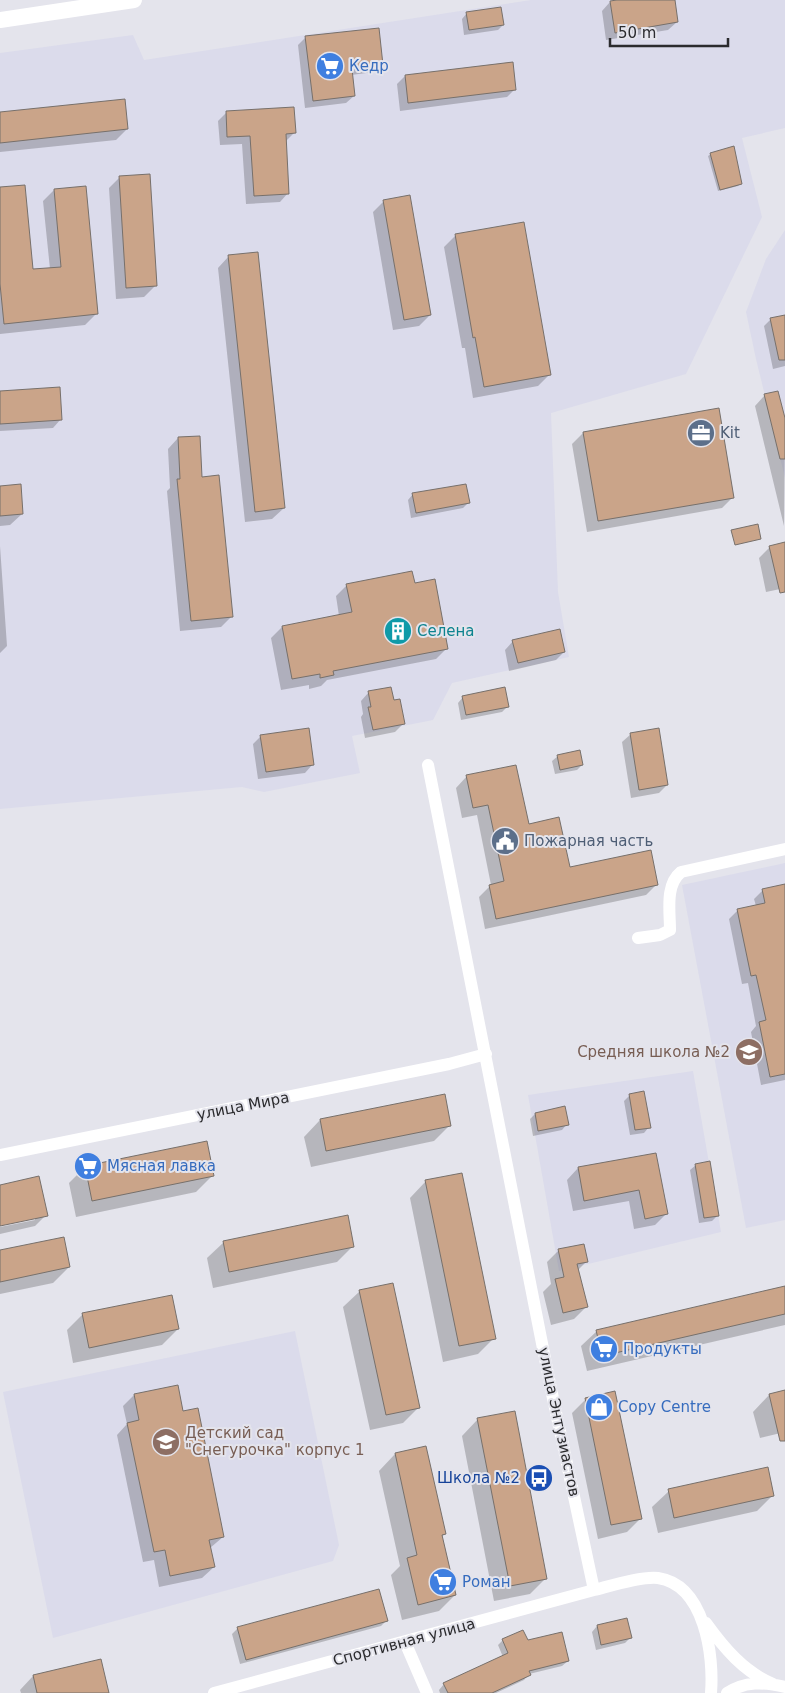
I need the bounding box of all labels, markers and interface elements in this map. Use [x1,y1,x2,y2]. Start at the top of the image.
scale bar [610,15,728,47]
text: 50 m [618,24,656,42]
supermarket icon: Кедр [315,51,345,81]
place label: Кедр [349,57,389,75]
office icon: Kit [686,418,716,448]
place label: Kit [720,424,740,442]
building icon: Селена [383,616,413,646]
place label: Селена [417,622,475,640]
public building icon: Пожарная часть [490,826,520,856]
place label: Пожарная часть [524,832,653,850]
school or university icon: Средняя школа №2 [734,1037,764,1067]
place label: Средняя школа №2 [577,1043,730,1061]
street label: улица Мира [195,1088,291,1124]
supermarket icon: Мясная лавка [73,1151,103,1181]
place label: Мясная лавка [107,1157,216,1175]
supermarket icon: Продукты [589,1334,619,1364]
place label: Продукты [623,1340,702,1358]
street label: улица Энтузиастов [534,1346,584,1498]
shop icon: Copy Centre [584,1392,614,1422]
place label: Copy Centre [618,1398,711,1416]
place label: Детский сад "Снегурочка" корпус 1 [185,1424,365,1459]
school or university icon: Детский сад "Снегурочка" корпус 1 [151,1427,181,1457]
bus stop icon: Школа №2 [524,1463,554,1493]
place label: Школа №2 [437,1469,520,1487]
supermarket icon: Роман [428,1567,458,1597]
place label: Роман [462,1573,511,1591]
street label: Спортивная улица [331,1614,477,1670]

